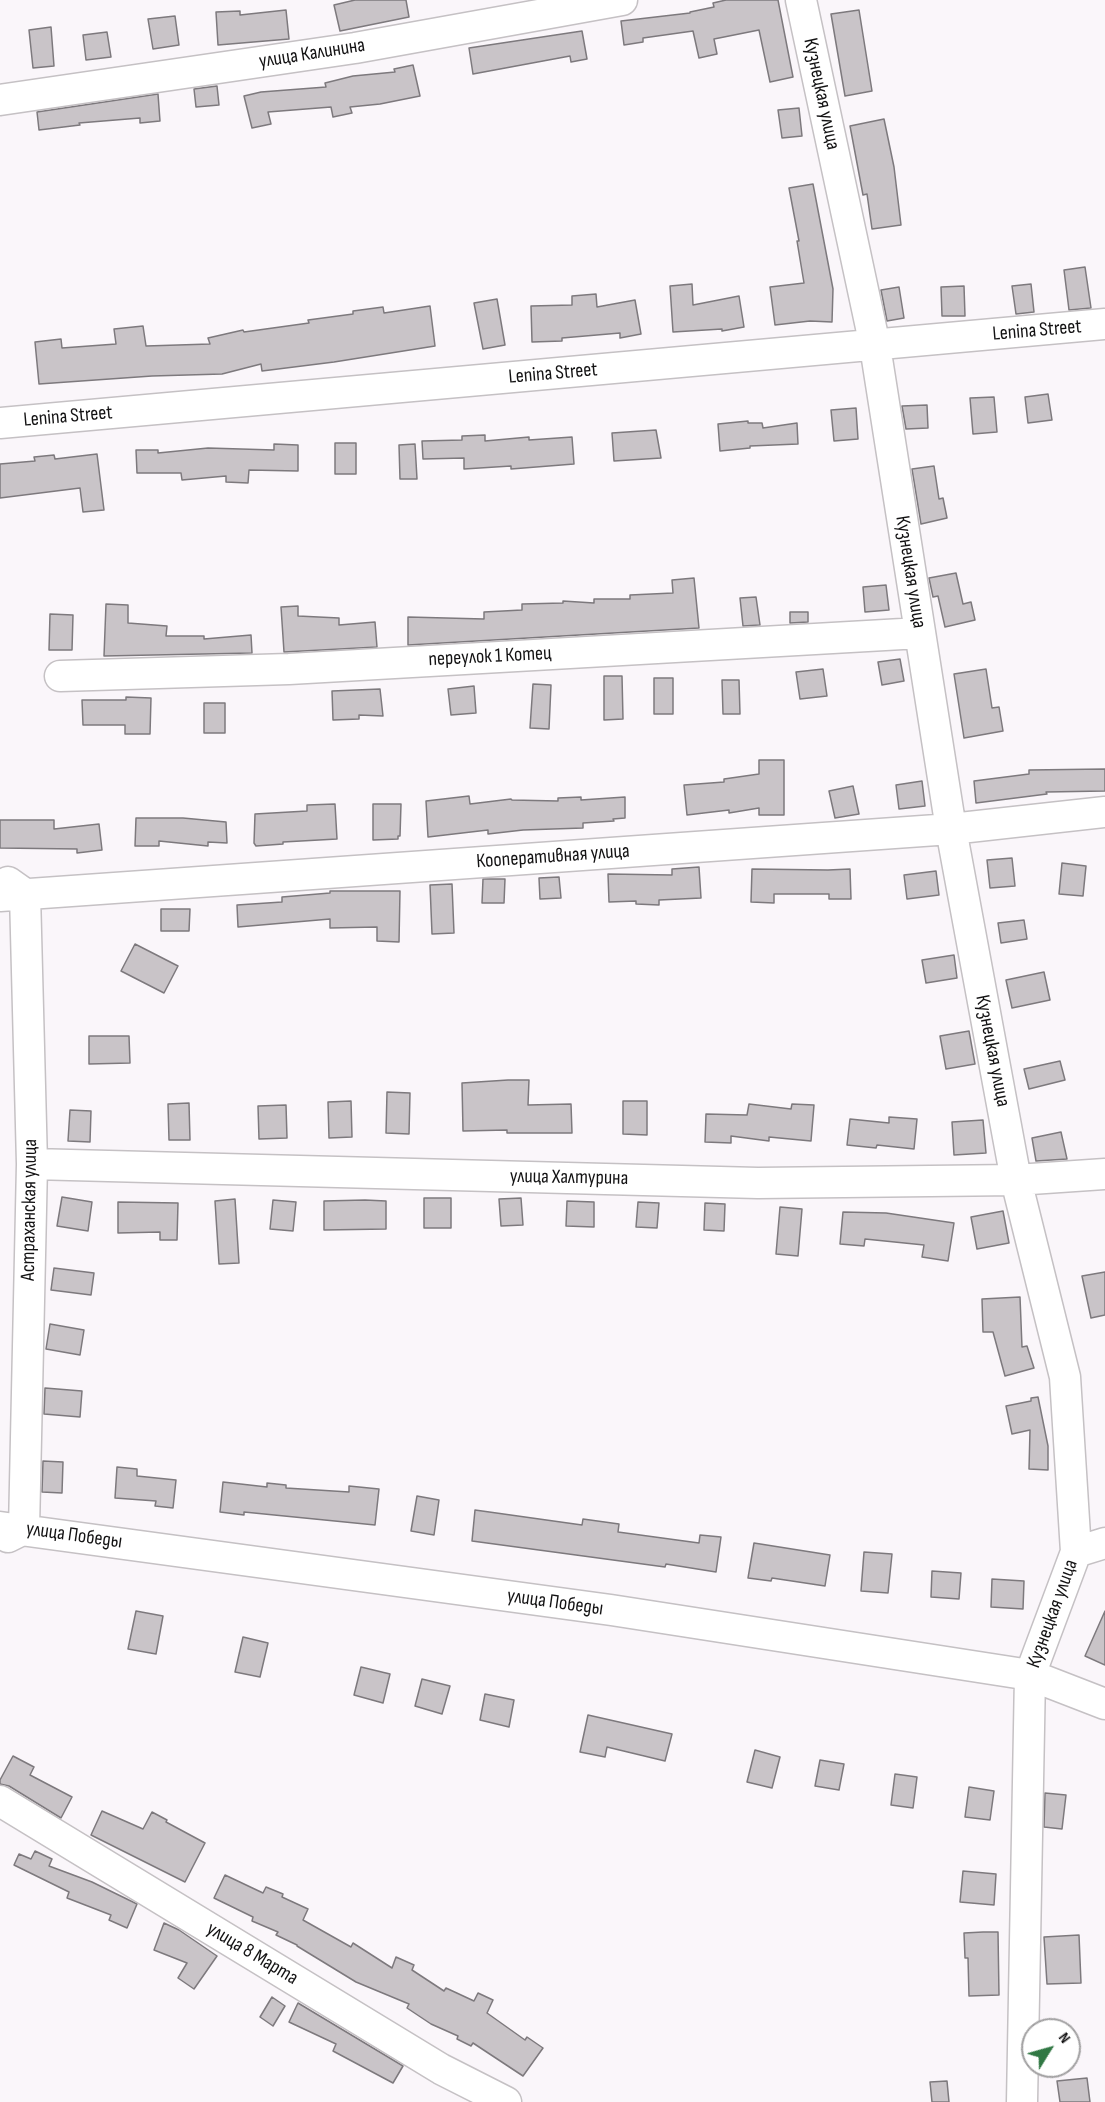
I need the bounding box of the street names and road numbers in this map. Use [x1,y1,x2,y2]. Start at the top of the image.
street label: улица Калинина [257,34,367,74]
street label: Кузнецкая улица [797,36,845,152]
street label: Lenina Street [992,315,1082,347]
street label: Lenina Street [508,358,598,390]
street label: Lenina Street [23,401,113,433]
street label: Кузнецкая улица [889,514,931,630]
street label: переулок 1 Котец [428,642,552,672]
street label: Кооперативная улица [476,840,630,874]
street label: Кузнецкая улица [969,993,1015,1109]
street label: Астраханская улица [17,1139,43,1281]
street label: улица Халтурина [510,1165,628,1191]
street label: улица Победы [24,1517,124,1555]
street label: Кузнецкая улица [1022,1557,1084,1671]
street label: улица Победы [505,1584,605,1622]
street label: улица 8 Марта [202,1917,302,1991]

